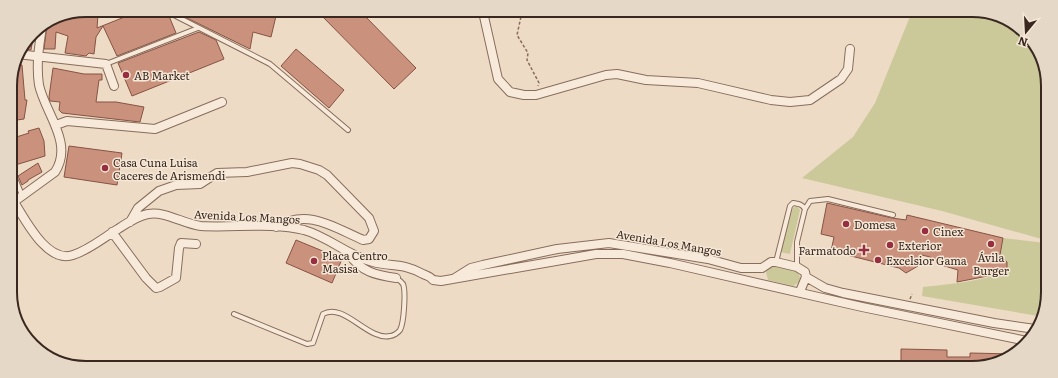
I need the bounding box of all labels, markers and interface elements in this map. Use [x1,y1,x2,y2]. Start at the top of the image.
north arrow [1006,12,1046,52]
text: N [1016,33,1029,51]
place label: AB Market [134,67,190,83]
marker: AB Market [121,70,131,80]
place label: Casa Cuna Luisa Caceres de Arismendi [113,154,226,183]
marker: Casa Cuna Luisa Caceres de Arismendi [100,163,110,173]
street label: Avenida Los Mangos [194,205,301,227]
place label: Domesa [854,216,896,232]
marker: Domesa [841,219,851,229]
place label: Cinex [933,223,964,239]
street label: Avenida Los Mangos [615,225,723,259]
marker: Cinex [920,226,930,236]
place label: Exterior [898,237,942,253]
marker: Ávila Burger [986,239,996,249]
marker: Exterior [885,240,895,250]
place label: Farmatodo [798,242,856,258]
marker: Farmatodo [859,245,869,255]
place label: Placa Centro Masisa [322,247,388,276]
place label: Ávila Burger [973,249,1010,278]
place label: Excelsior Gama [886,252,967,268]
marker: Excelsior Gama [873,255,883,265]
marker: Placa Centro Masisa [309,256,319,266]

